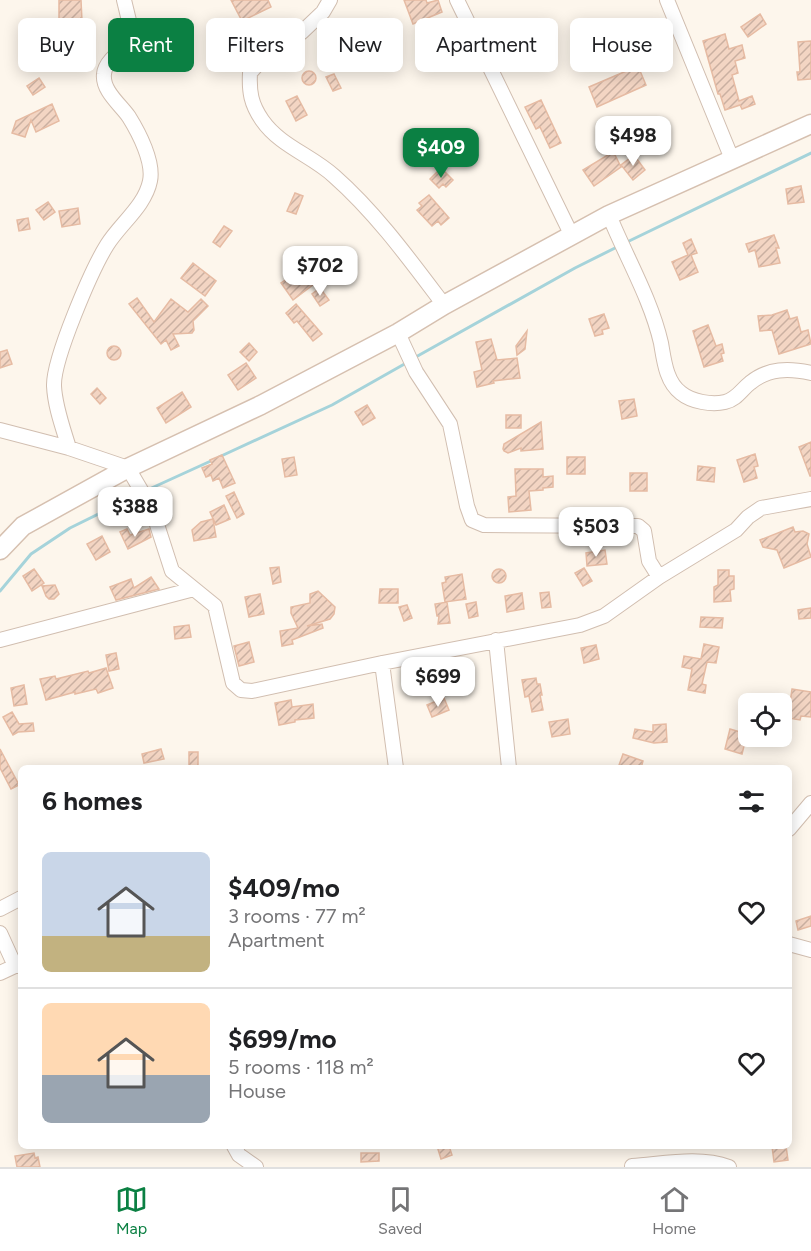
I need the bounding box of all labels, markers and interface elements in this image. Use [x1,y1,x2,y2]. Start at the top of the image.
chip: Buy [18,18,96,72]
chip: Rent [108,18,194,72]
chip: Filters [206,18,305,72]
chip: New [317,18,403,72]
chip: Apartment [415,18,558,72]
chip: House [570,18,673,72]
pin: $498 [597,116,669,167]
text: $498 [609,123,657,147]
pin: $409 [405,128,477,179]
text: $409 [417,135,465,159]
pin: $702 [284,246,356,297]
text: $702 [297,253,343,277]
pin: $388 [99,487,171,538]
text: $388 [112,494,158,518]
pin: $503 [560,507,632,558]
text: $503 [573,514,619,538]
pin: $699 [402,657,474,708]
text: $699 [415,664,461,688]
map controls [738,693,792,747]
button: locate [738,693,792,747]
text: 6 homes [42,785,142,817]
icon: filters [735,785,768,818]
text: $409/mo [228,872,340,904]
icon: home [90,876,162,948]
icon: heart [735,896,768,929]
text: 3 rooms · 77 m² [228,904,366,928]
text: Apartment [228,928,325,952]
text: $699/mo [228,1023,337,1055]
icon: home [90,1027,162,1099]
icon: heart [735,1047,768,1080]
text: 5 rooms · 118 m² [228,1055,374,1079]
text: House [228,1079,286,1103]
tab: Map [115,1183,148,1238]
tab: Saved [378,1183,422,1238]
tab: Home [652,1183,696,1238]

